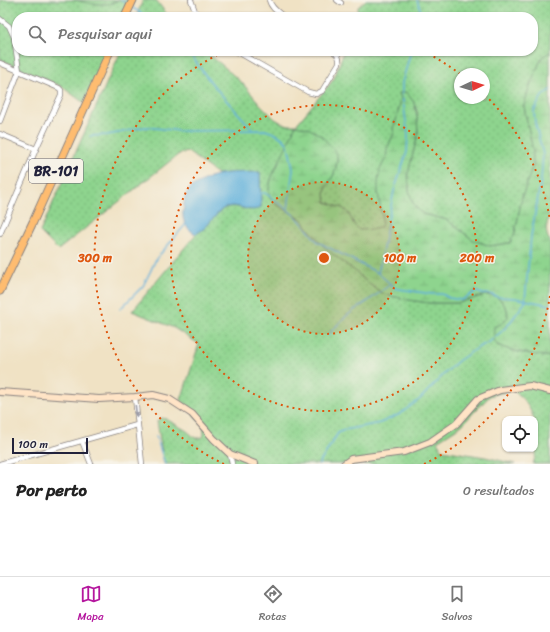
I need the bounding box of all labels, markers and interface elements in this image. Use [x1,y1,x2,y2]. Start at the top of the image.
search box [12,12,538,56]
text: Pesquisar aqui [58,21,152,47]
icon: search [26,23,48,45]
north arrow [454,68,490,104]
road number: BR-101 [29,159,83,183]
text: 300 m [77,247,113,269]
text: 100 m [384,247,417,269]
text: 200 m [459,247,495,269]
centre of rings [317,251,331,265]
one-way arrow [133,405,139,417]
map controls [502,416,538,452]
button: locate [502,416,538,452]
text: 100 m [18,435,48,454]
scale bar [12,436,88,455]
text: Por perto [16,475,87,505]
text: 0 resultados [463,479,534,502]
tab: Mapa [78,583,103,626]
tab: Rotas [259,583,286,626]
tab: Salvos [442,583,472,626]

